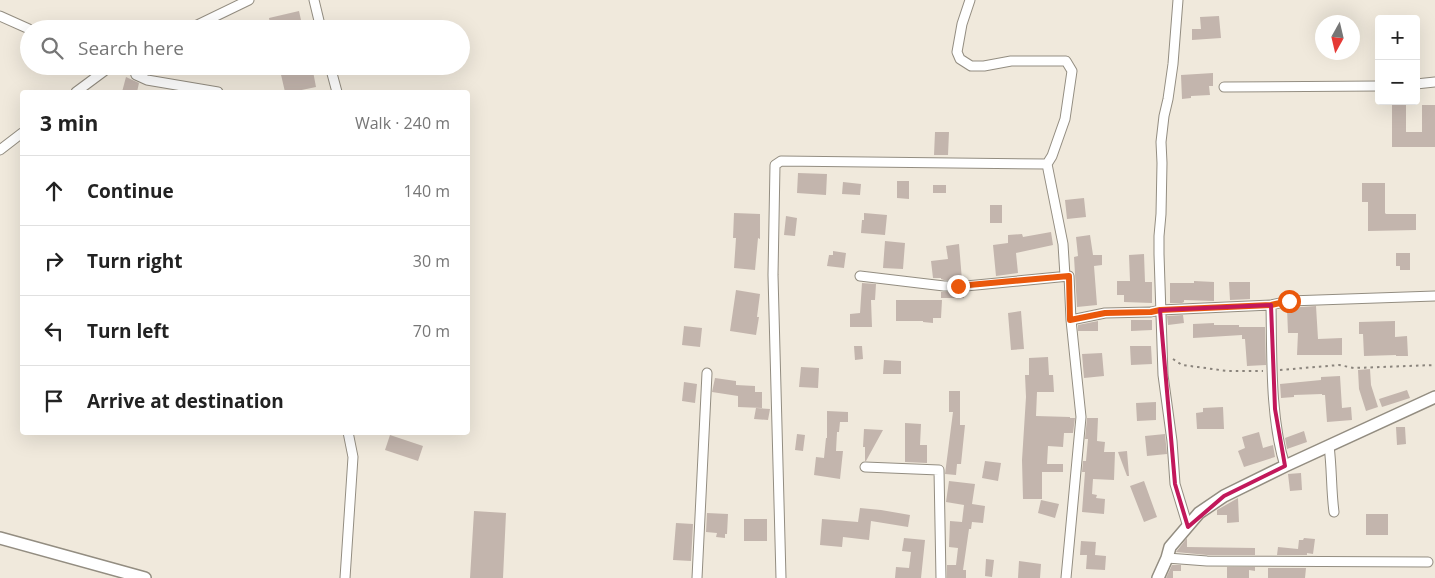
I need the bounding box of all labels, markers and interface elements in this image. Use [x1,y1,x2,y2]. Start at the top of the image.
north arrow [1315,15,1360,60]
map controls [1375,15,1420,105]
button: + [1375,15,1420,60]
search box [20,20,470,75]
icon: search [38,34,66,62]
text: Search here [78,35,184,61]
button: − [1375,60,1420,105]
text: 3 min [40,109,98,137]
text: Walk · 240 m [355,112,450,134]
icon: ahead [40,177,68,205]
text: Continue [87,178,174,204]
text: 140 m [404,180,450,202]
icon: right [40,247,68,275]
text: Turn right [87,248,182,274]
text: 30 m [413,250,450,272]
route end [947,275,970,298]
route start [1278,290,1301,313]
icon: left [40,317,68,345]
text: Turn left [87,318,169,344]
text: 70 m [413,320,450,342]
icon: arrive [40,387,68,415]
text: Arrive at destination [87,388,284,414]

